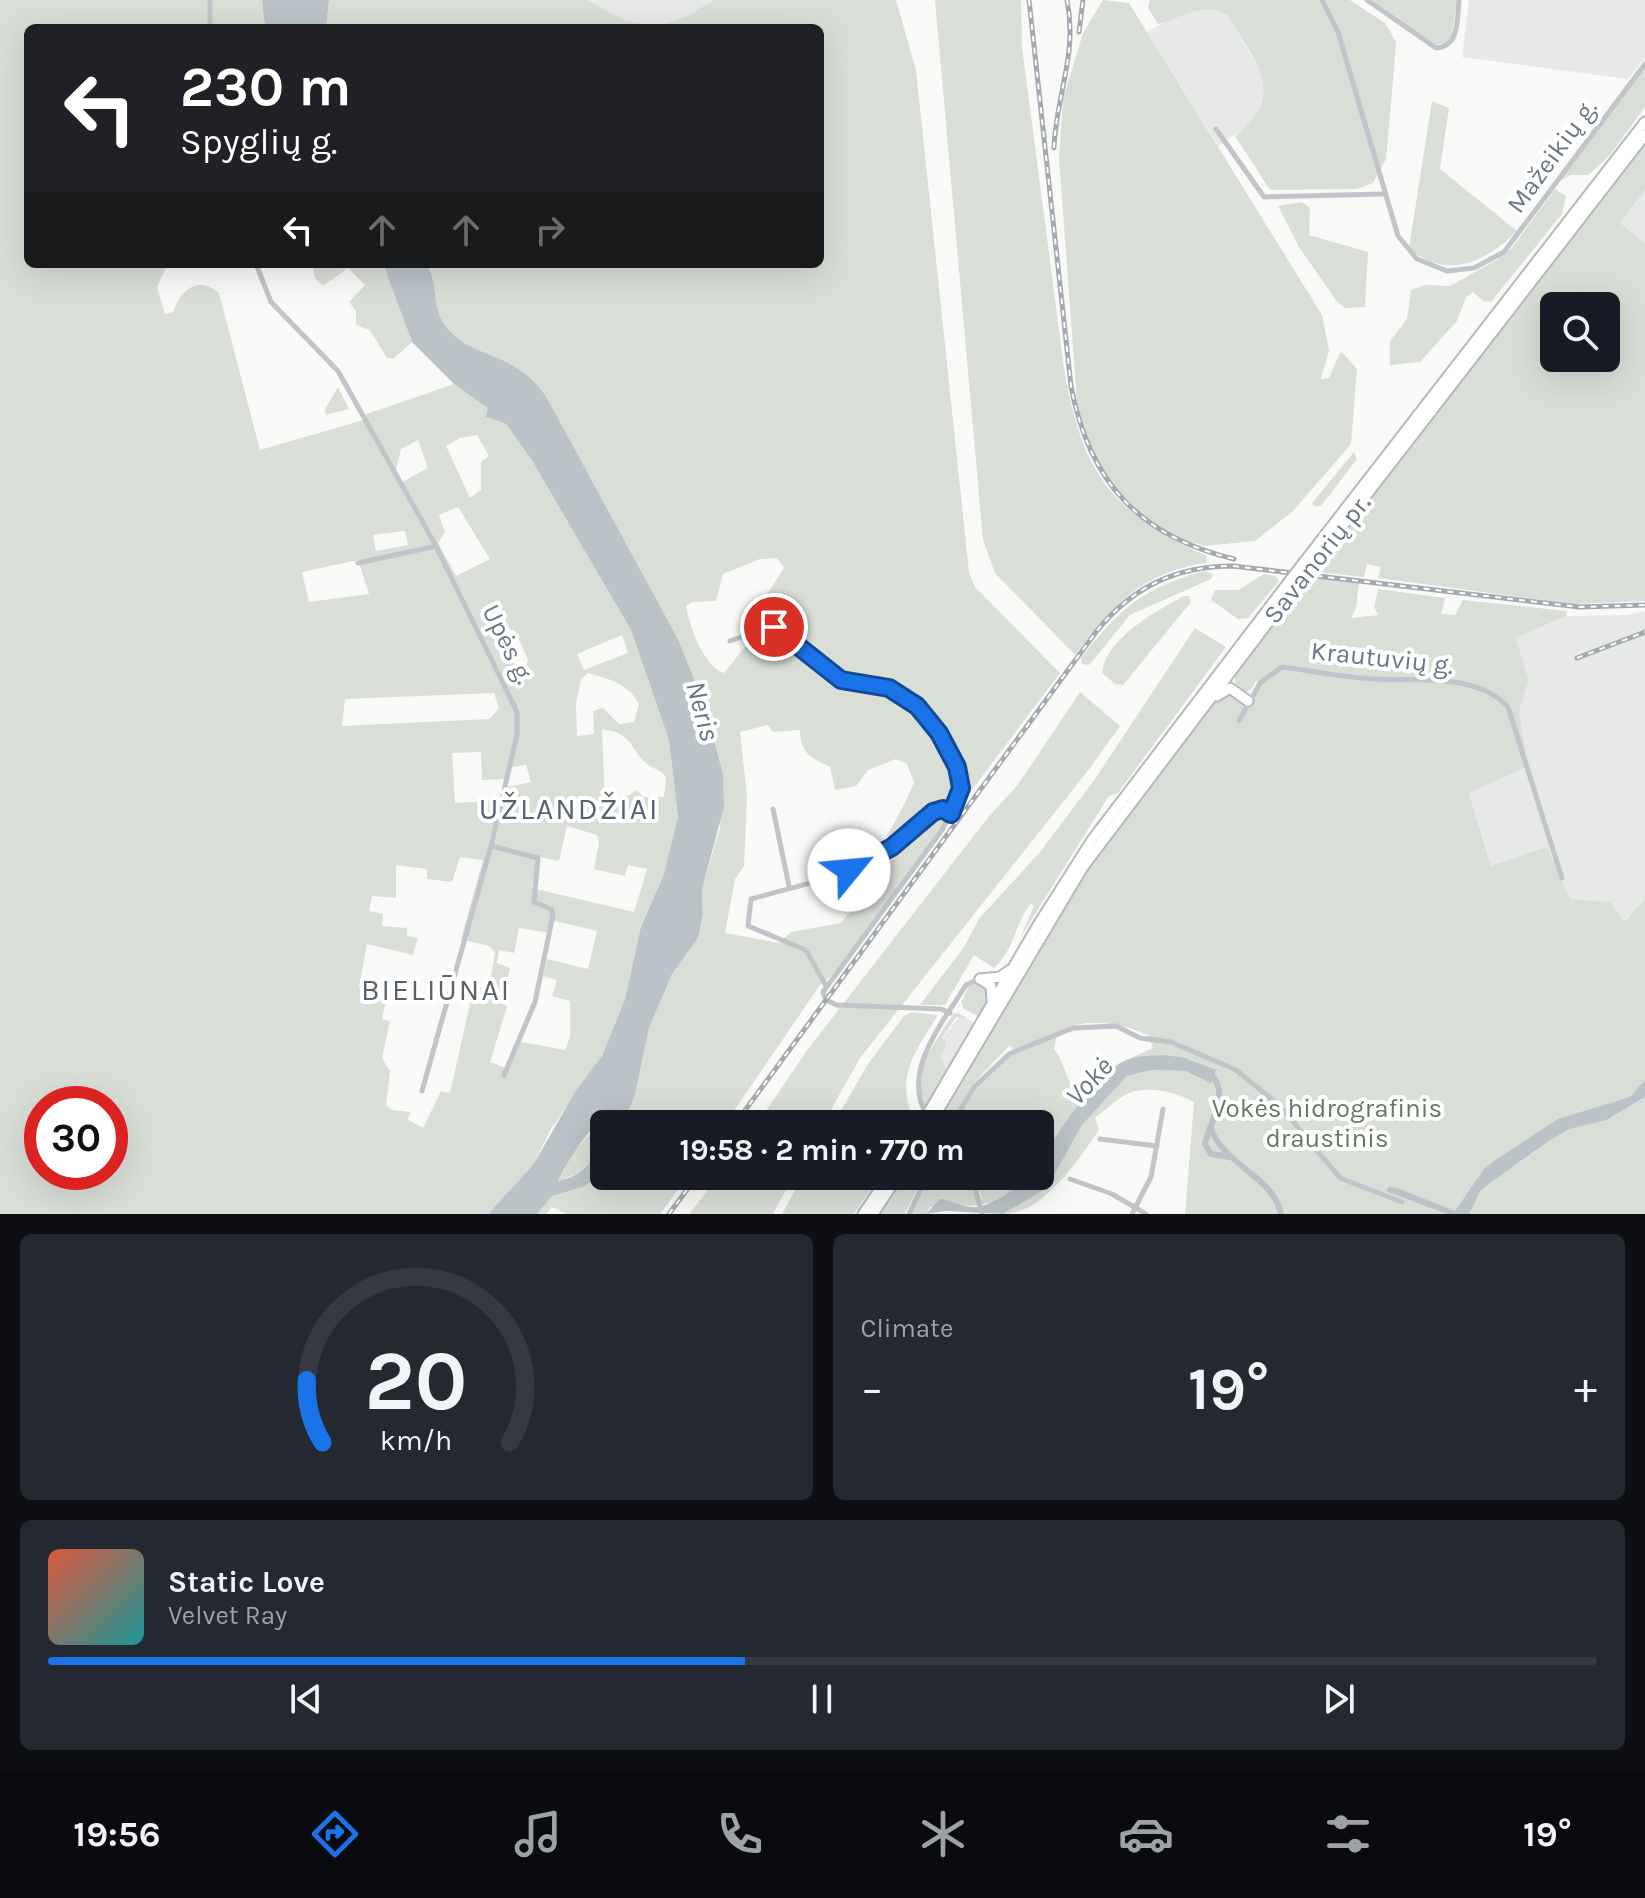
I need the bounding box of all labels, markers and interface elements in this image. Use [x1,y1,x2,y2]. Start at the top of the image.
text: 230 m [180,54,351,119]
icon: left [48,56,152,160]
street label: Mažeikių g. [1500,93,1604,219]
text: Spyglių g. [180,121,338,163]
icon: left [276,208,320,252]
icon: ahead [360,208,404,252]
icon: ahead [444,208,488,252]
icon: right [528,208,572,252]
map controls [1540,292,1620,372]
button: search [1540,292,1620,372]
street label: Savanorių pr. [1257,488,1377,630]
pin [740,593,808,661]
street label: Upės g. [476,599,540,689]
icon: arrive [752,605,796,649]
street label: Krautuvių g. [1309,635,1455,681]
water label: Neris [679,677,727,745]
district label: UŽLANDŽIAI [479,791,659,827]
position arrow [807,828,891,912]
district label: BIELIŪNAI [361,972,511,1008]
water label: Vokė [1058,1050,1120,1112]
speed limit sign: 30 [24,1086,128,1190]
park label: Vokės hidrografinis draustinis [1212,1093,1442,1154]
text: 19:58 · 2 min · 770 m [680,1132,964,1168]
text: Climate [861,1313,953,1344]
text: 20 [365,1333,468,1430]
text: 19° [1188,1354,1269,1424]
text: − [861,1363,884,1414]
text: + [1574,1363,1597,1414]
text: km/h [380,1424,452,1457]
text: Static Love [168,1564,325,1600]
text: Velvet Ray [168,1600,287,1631]
icon: previous [284,1677,328,1721]
icon: pause [800,1677,844,1721]
icon: next [1317,1677,1361,1721]
icon: directions [307,1806,363,1862]
icon: music [510,1806,566,1862]
icon: phone [712,1806,768,1862]
icon: climate [915,1806,971,1862]
icon: car [1118,1806,1174,1862]
icon: filters [1320,1806,1376,1862]
text: 19:56 [73,1813,161,1855]
text: 19° [1523,1813,1572,1855]

